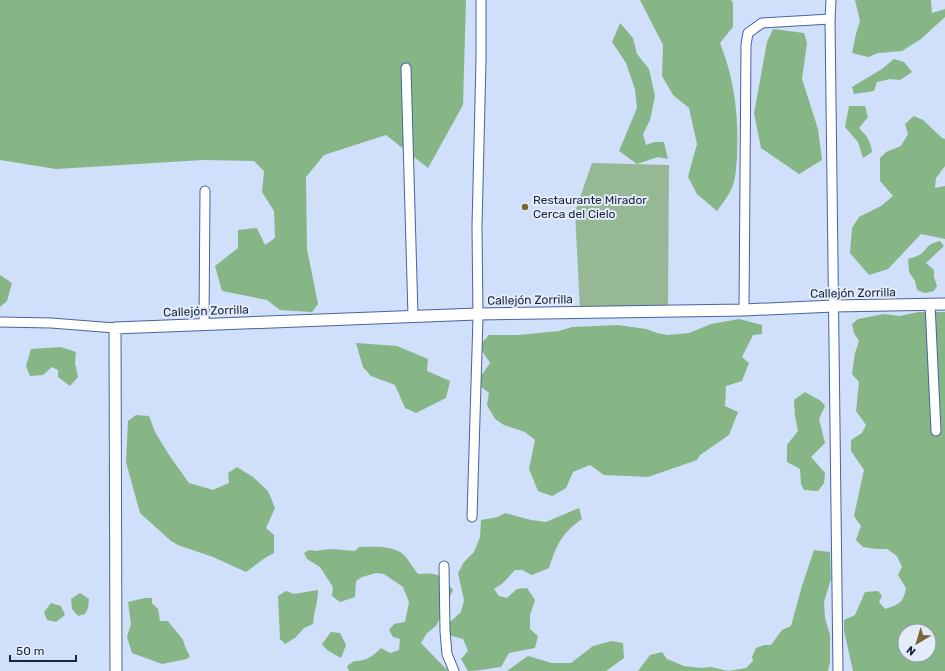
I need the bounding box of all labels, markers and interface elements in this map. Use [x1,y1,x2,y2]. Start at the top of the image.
place label: Restaurante Mirador Cerca del Cielo [533,193,647,221]
marker: Restaurante Mirador Cerca del Cielo [520,202,530,212]
street label: Callejón Zorrilla [810,285,896,301]
street label: Callejón Zorrilla [487,292,573,308]
street label: Callejón Zorrilla [163,303,249,319]
north arrow [897,623,937,663]
scale bar [10,637,76,663]
text: N [904,643,918,658]
text: 50 m [16,644,44,658]

